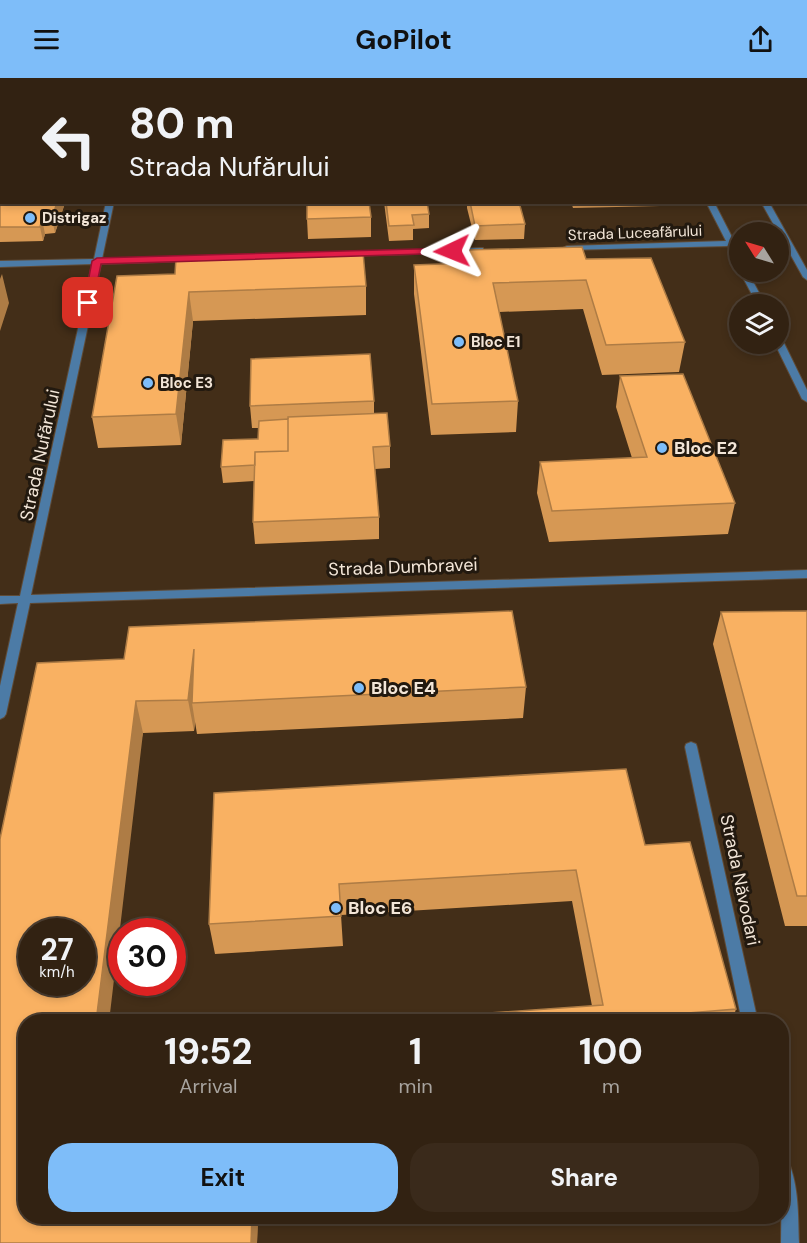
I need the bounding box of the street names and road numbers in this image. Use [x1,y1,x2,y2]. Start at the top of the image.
street label: Strada Luceafărului [568,221,702,245]
street label: Strada Nufărului [14,387,66,523]
street label: Strada Dumbravei [328,552,478,582]
street label: Strada Năvodari [714,812,766,948]

